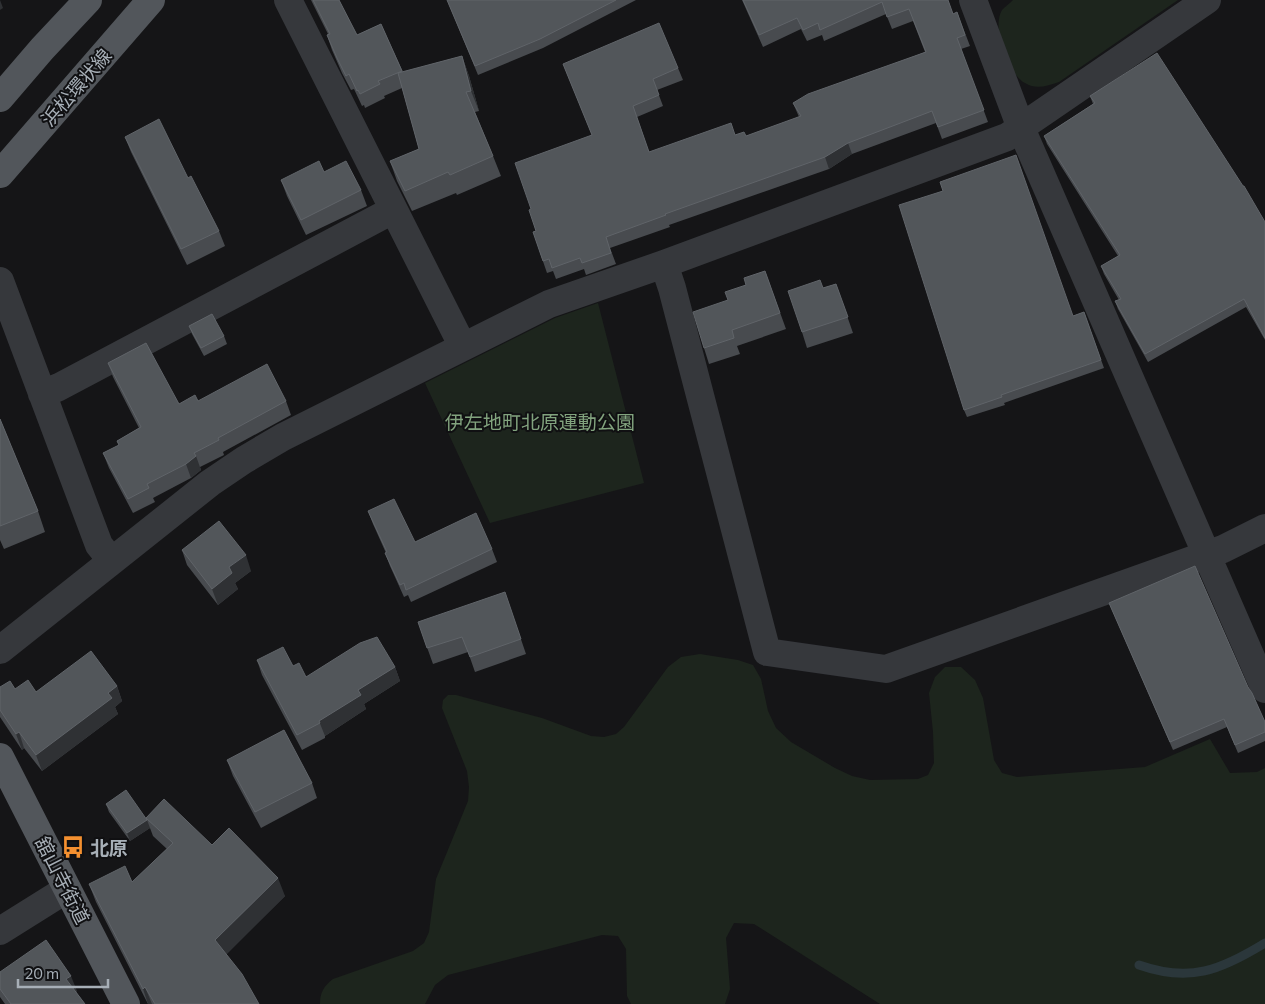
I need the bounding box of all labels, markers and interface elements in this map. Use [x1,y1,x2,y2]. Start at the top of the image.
street label: 浜松環状線 [36,44,116,130]
park label: 伊左地町北原運動公園 [445,410,635,433]
street label: 舘山寺街道 [31,832,95,928]
bus stop icon: 北原 [60,834,86,860]
place label: 北原 [90,836,128,859]
scale bar [18,956,108,988]
text: 20 m [25,964,59,982]

